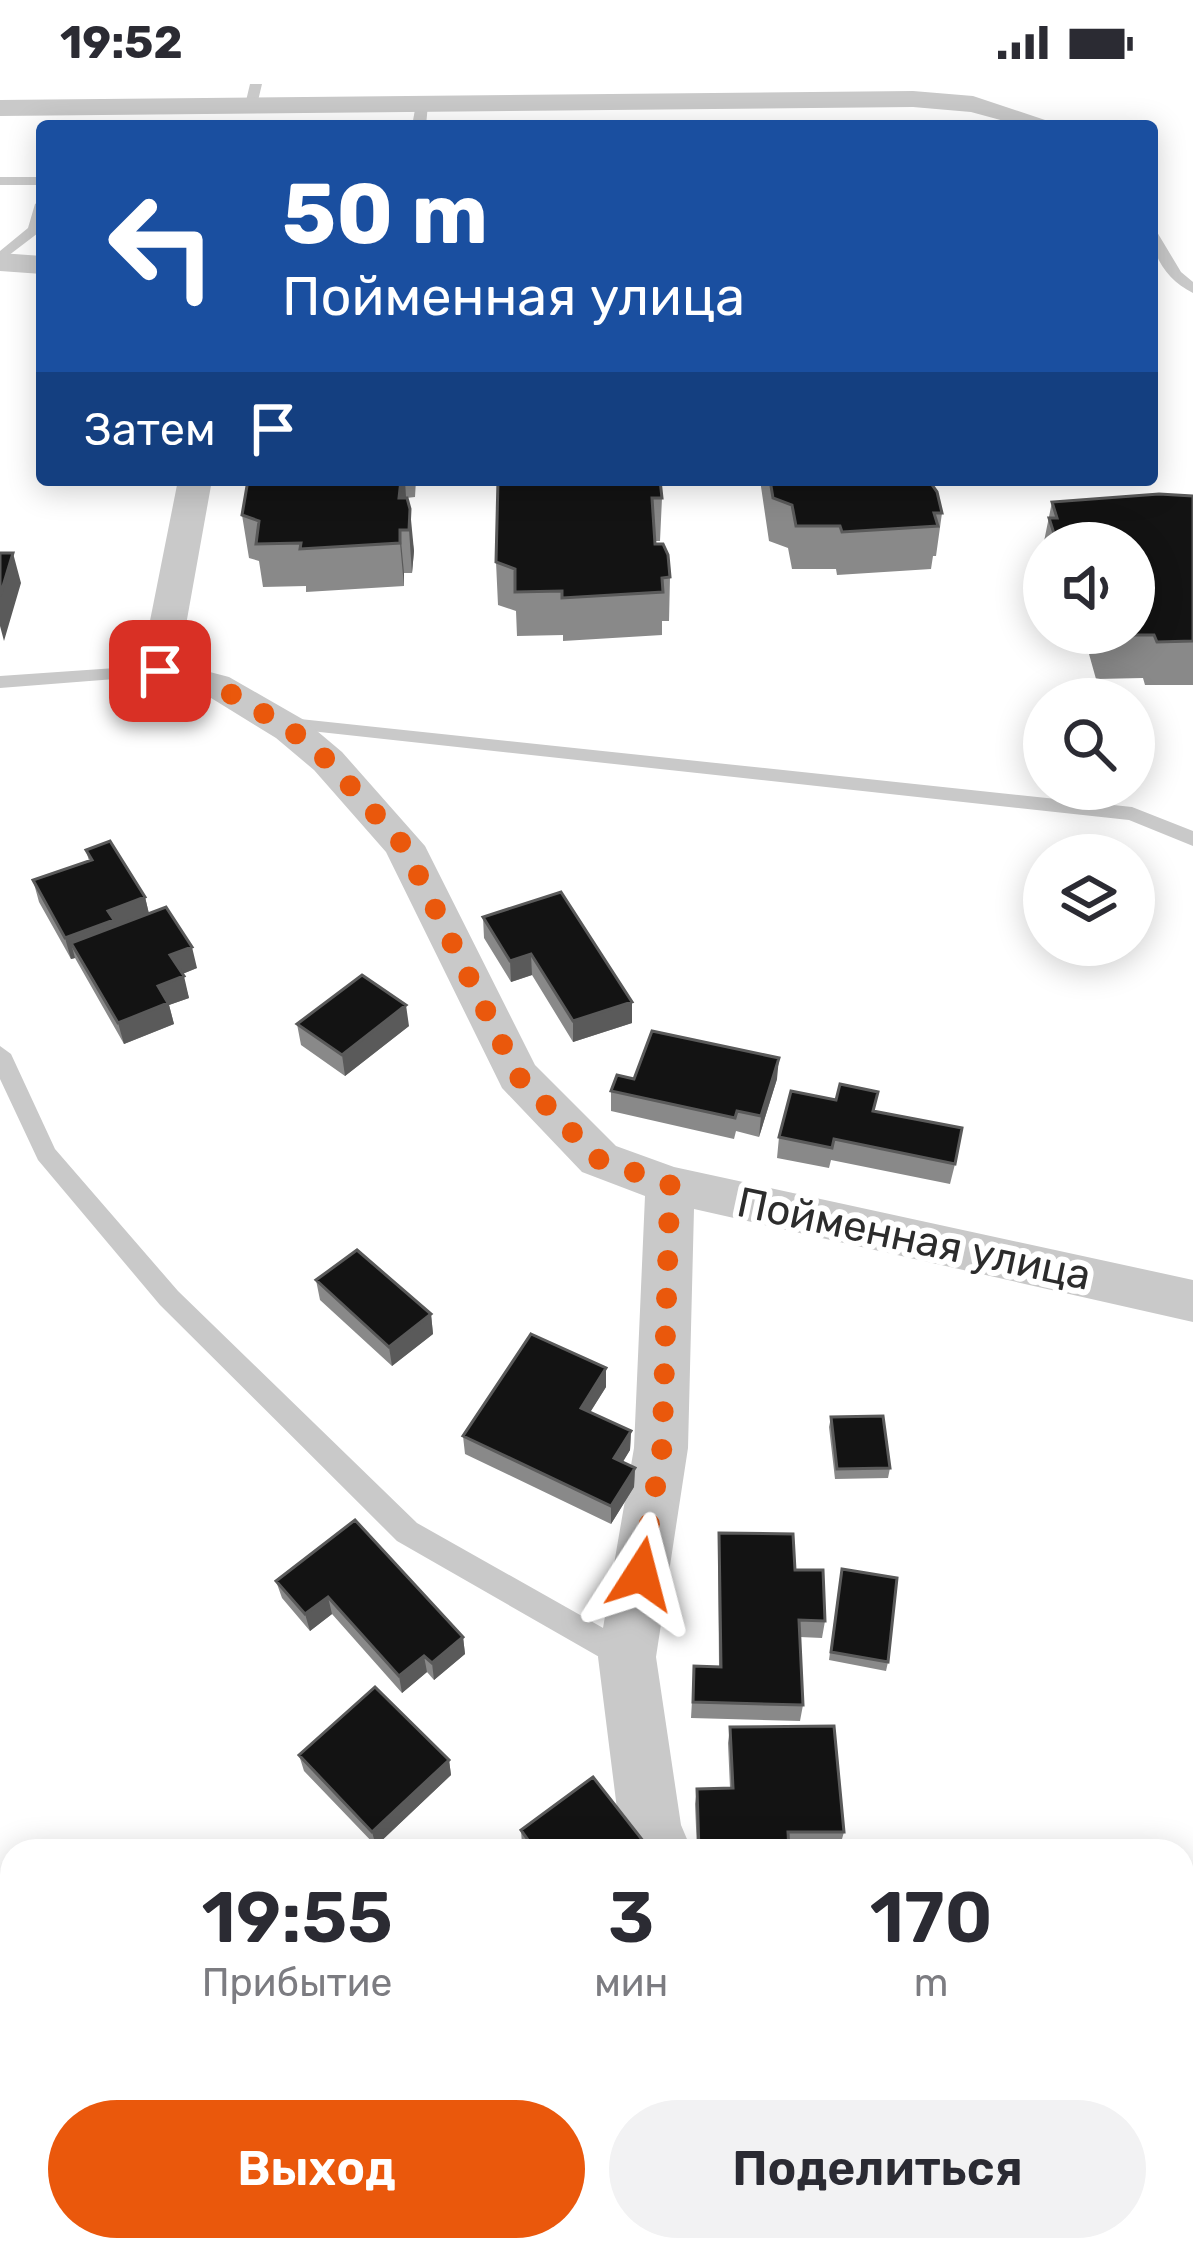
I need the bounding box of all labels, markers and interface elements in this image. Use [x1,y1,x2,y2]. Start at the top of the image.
text: 19:52 [60,16,183,69]
text: 50 m [282,164,488,264]
icon: left [84,168,240,324]
text: Пойменная улица [282,265,745,329]
icon: arrive [240,396,306,462]
text: Затем [84,403,216,456]
map controls [1023,522,1155,966]
button: sound [1023,522,1155,654]
pin [109,620,211,722]
icon: arrive [127,638,193,704]
button: search [1023,678,1155,810]
button: layers [1023,834,1155,966]
street label: Пойменная улица [733,1177,1095,1301]
position arrow [578,1511,704,1637]
text: 19:55 [201,1875,393,1960]
text: 3 [608,1875,654,1960]
text: 170 [870,1875,993,1960]
text: Прибытие [202,1960,392,2006]
text: мин [594,1960,668,2006]
text: m [914,1960,948,2006]
button: Выход [48,2100,585,2238]
button: Поделиться [609,2100,1146,2238]

